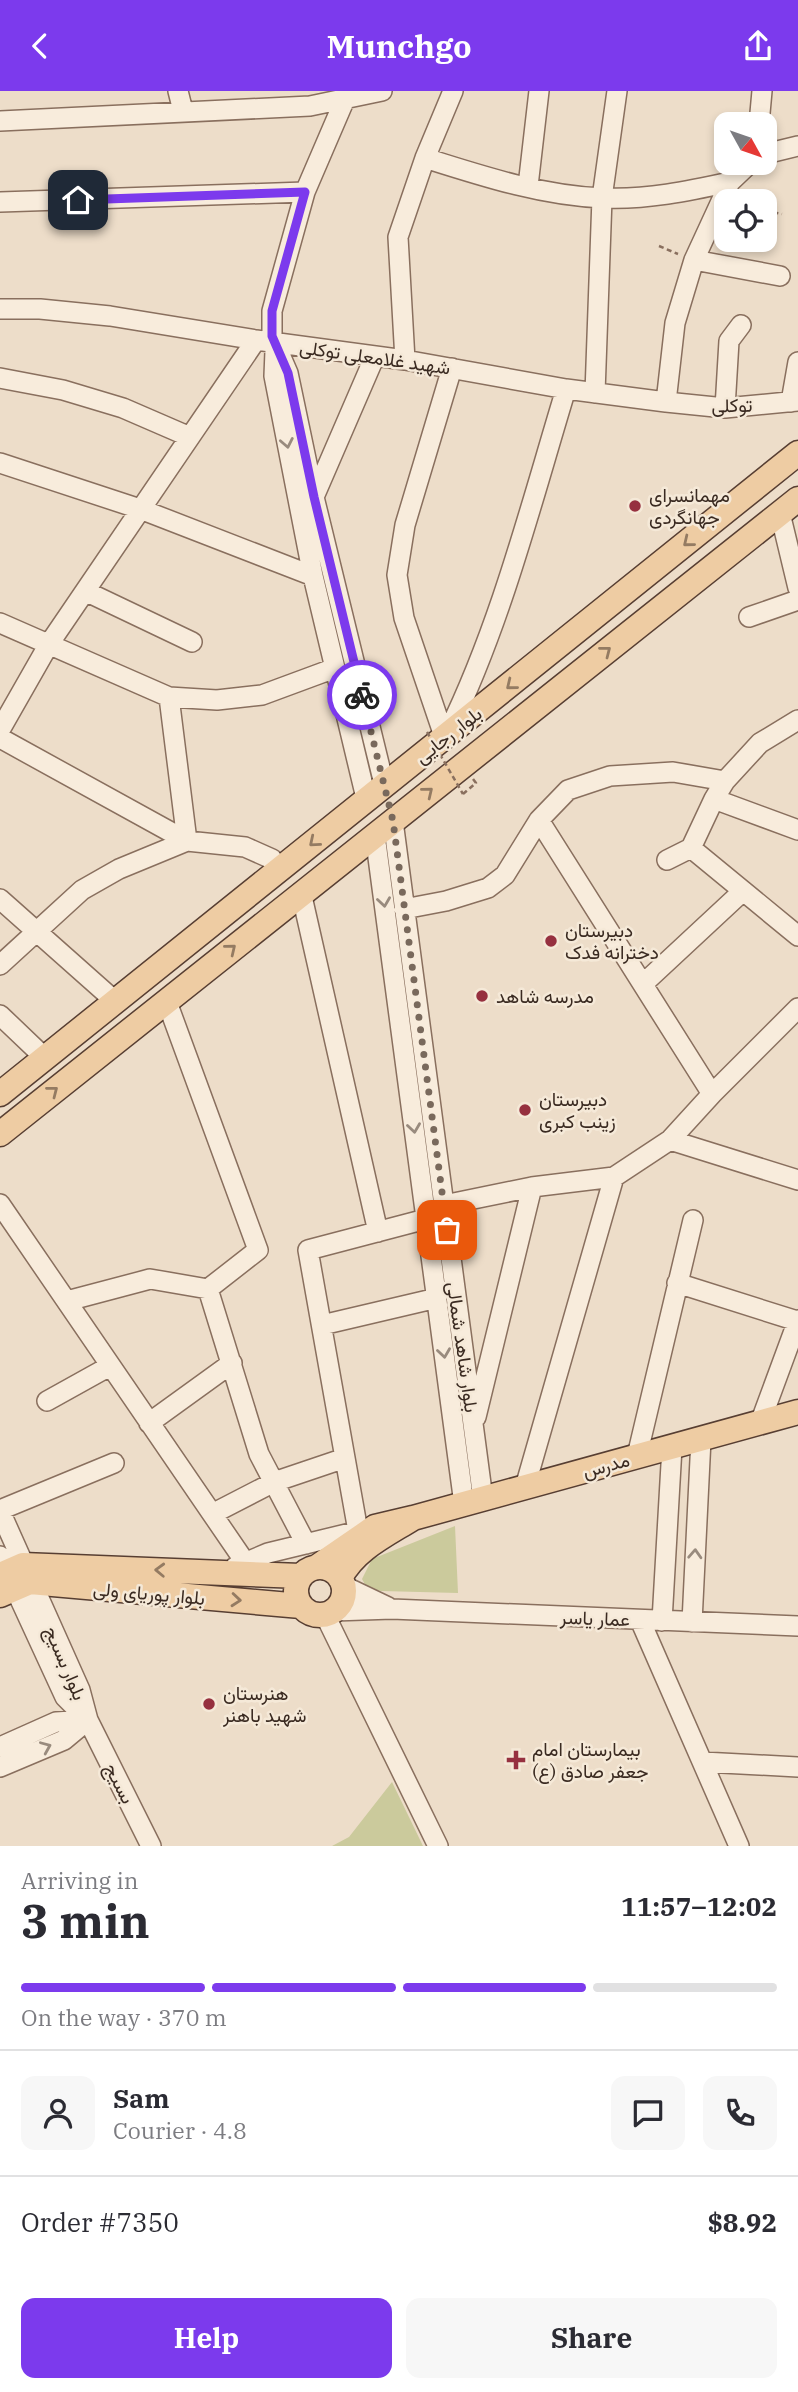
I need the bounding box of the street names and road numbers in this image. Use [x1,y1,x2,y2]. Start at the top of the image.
street label: شهید غلامعلی توکلی [298,335,452,379]
street label: توکلی [711,393,753,417]
street label: بلوار رجایی [409,701,487,769]
street label: بلوار شاهد شمالی [442,1280,484,1414]
street label: مدرس [580,1447,632,1483]
street label: بلوار پوریای ولی [92,1576,206,1612]
street label: عمار یاسر [559,1605,630,1631]
street label: بلوار بسیج [38,1622,92,1704]
street label: بسیج [98,1759,140,1808]

